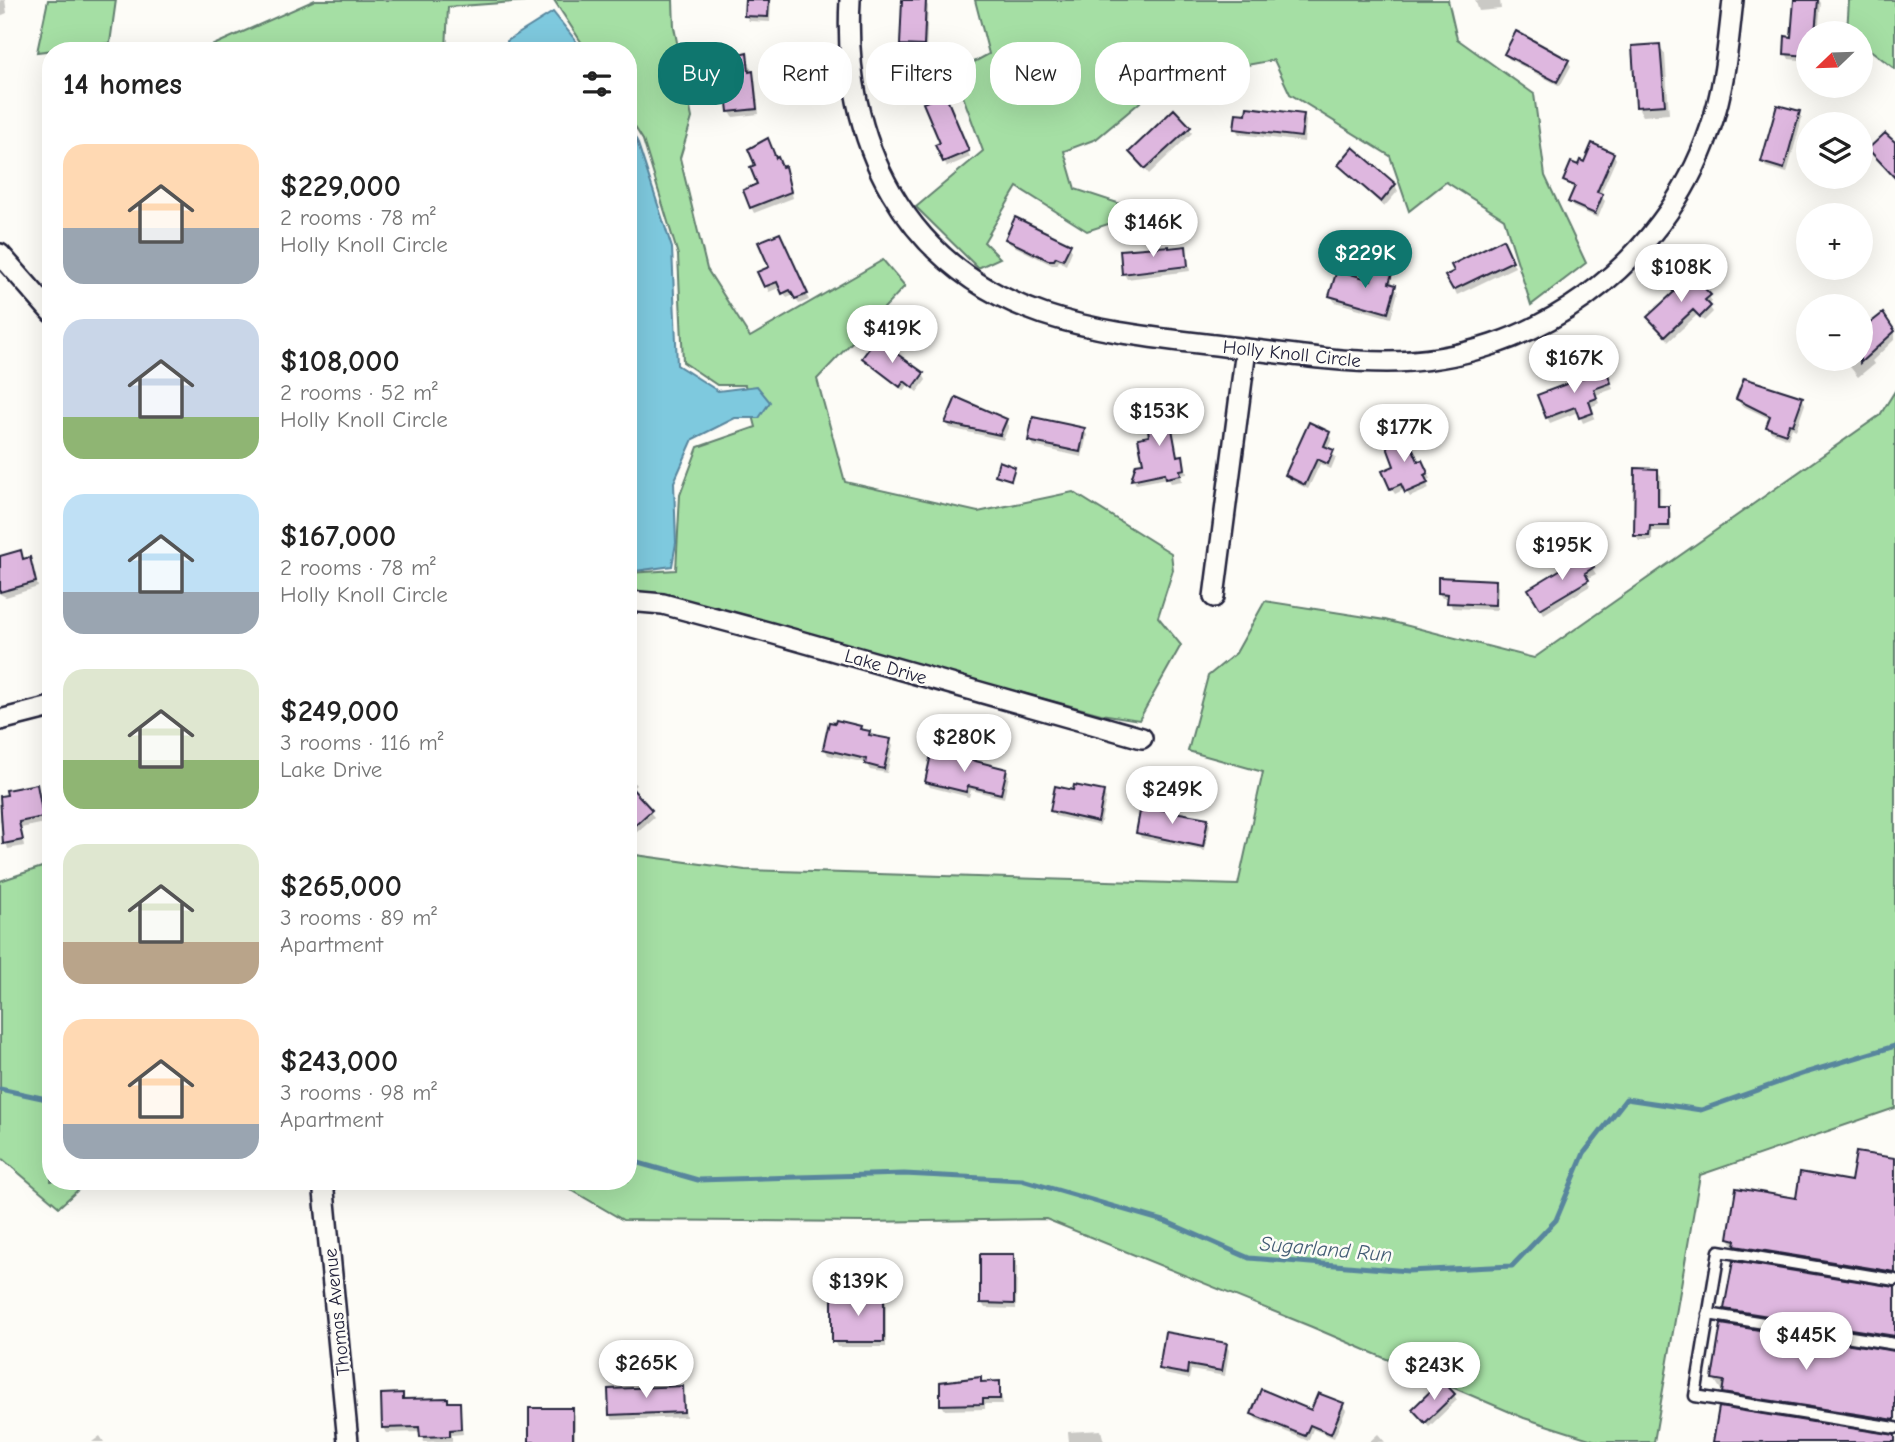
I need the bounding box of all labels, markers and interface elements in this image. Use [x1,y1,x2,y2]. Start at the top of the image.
north arrow [1796,21,1872,98]
map controls [1796,21,1873,371]
chip: Buy [658,42,744,105]
chip: Rent [758,42,852,105]
chip: Filters [866,42,976,105]
chip: New [990,42,1081,105]
chip: Apartment [1095,42,1250,105]
icon: filters [578,65,616,103]
text: 14 homes [63,67,182,102]
button: layers [1796,112,1873,189]
text: $229,000 [280,169,401,204]
icon: home [119,172,203,256]
pin: $146K [1104,200,1202,259]
button: + [1796,203,1873,280]
text: 2 rooms · 78 m² [280,204,436,231]
text: $146K [1124,208,1182,235]
pin: $229K [1316,230,1414,290]
text: Holly Knoll Circle [280,231,448,258]
text: $229K [1334,239,1396,266]
pin: $108K [1632,244,1730,304]
text: $108K [1651,253,1711,280]
button: − [1796,294,1873,371]
pin: $419K [843,306,941,365]
text: $419K [863,314,921,341]
street label: Holly Knoll Circle [1222,336,1362,372]
pin: $167K [1525,336,1623,395]
text: $108,000 [280,344,400,379]
text: $167K [1545,344,1603,371]
icon: home [119,347,203,431]
text: 2 rooms · 52 m² [280,379,438,406]
pin: $153K [1110,388,1208,448]
text: $153K [1129,397,1189,424]
pin: $177K [1355,405,1453,464]
text: Holly Knoll Circle [280,406,448,433]
text: $177K [1376,413,1432,440]
text: $167,000 [280,519,396,554]
icon: home [119,522,203,606]
pin: $195K [1513,522,1611,582]
text: $195K [1532,531,1592,558]
text: 2 rooms · 78 m² [280,554,436,581]
text: Holly Knoll Circle [280,581,448,608]
street label: Lake Drive [842,645,929,689]
text: $249,000 [280,694,399,729]
icon: home [119,697,203,781]
pin: $280K [915,714,1013,774]
text: $280K [932,723,996,750]
text: 3 rooms · 116 m² [280,729,444,756]
text: Lake Drive [280,756,382,783]
pin: $249K [1123,766,1221,826]
text: $249K [1142,775,1202,802]
text: $265,000 [280,869,402,904]
icon: home [119,872,203,956]
text: 3 rooms · 89 m² [280,904,437,931]
text: Apartment [280,931,383,958]
text: $243,000 [280,1044,398,1079]
icon: home [119,1047,203,1131]
text: 3 rooms · 98 m² [280,1079,437,1106]
text: Apartment [280,1106,383,1133]
water label: Sugarland Run [1259,1231,1393,1267]
street label: Thomas Avenue [319,1247,355,1377]
pin: $139K [809,1258,907,1318]
text: $139K [828,1267,888,1294]
pin: $445K [1757,1312,1855,1372]
text: $445K [1776,1321,1836,1348]
pin: $265K [597,1340,695,1400]
pin: $243K [1385,1342,1483,1402]
text: $265K [615,1349,677,1376]
text: $243K [1404,1351,1464,1378]

